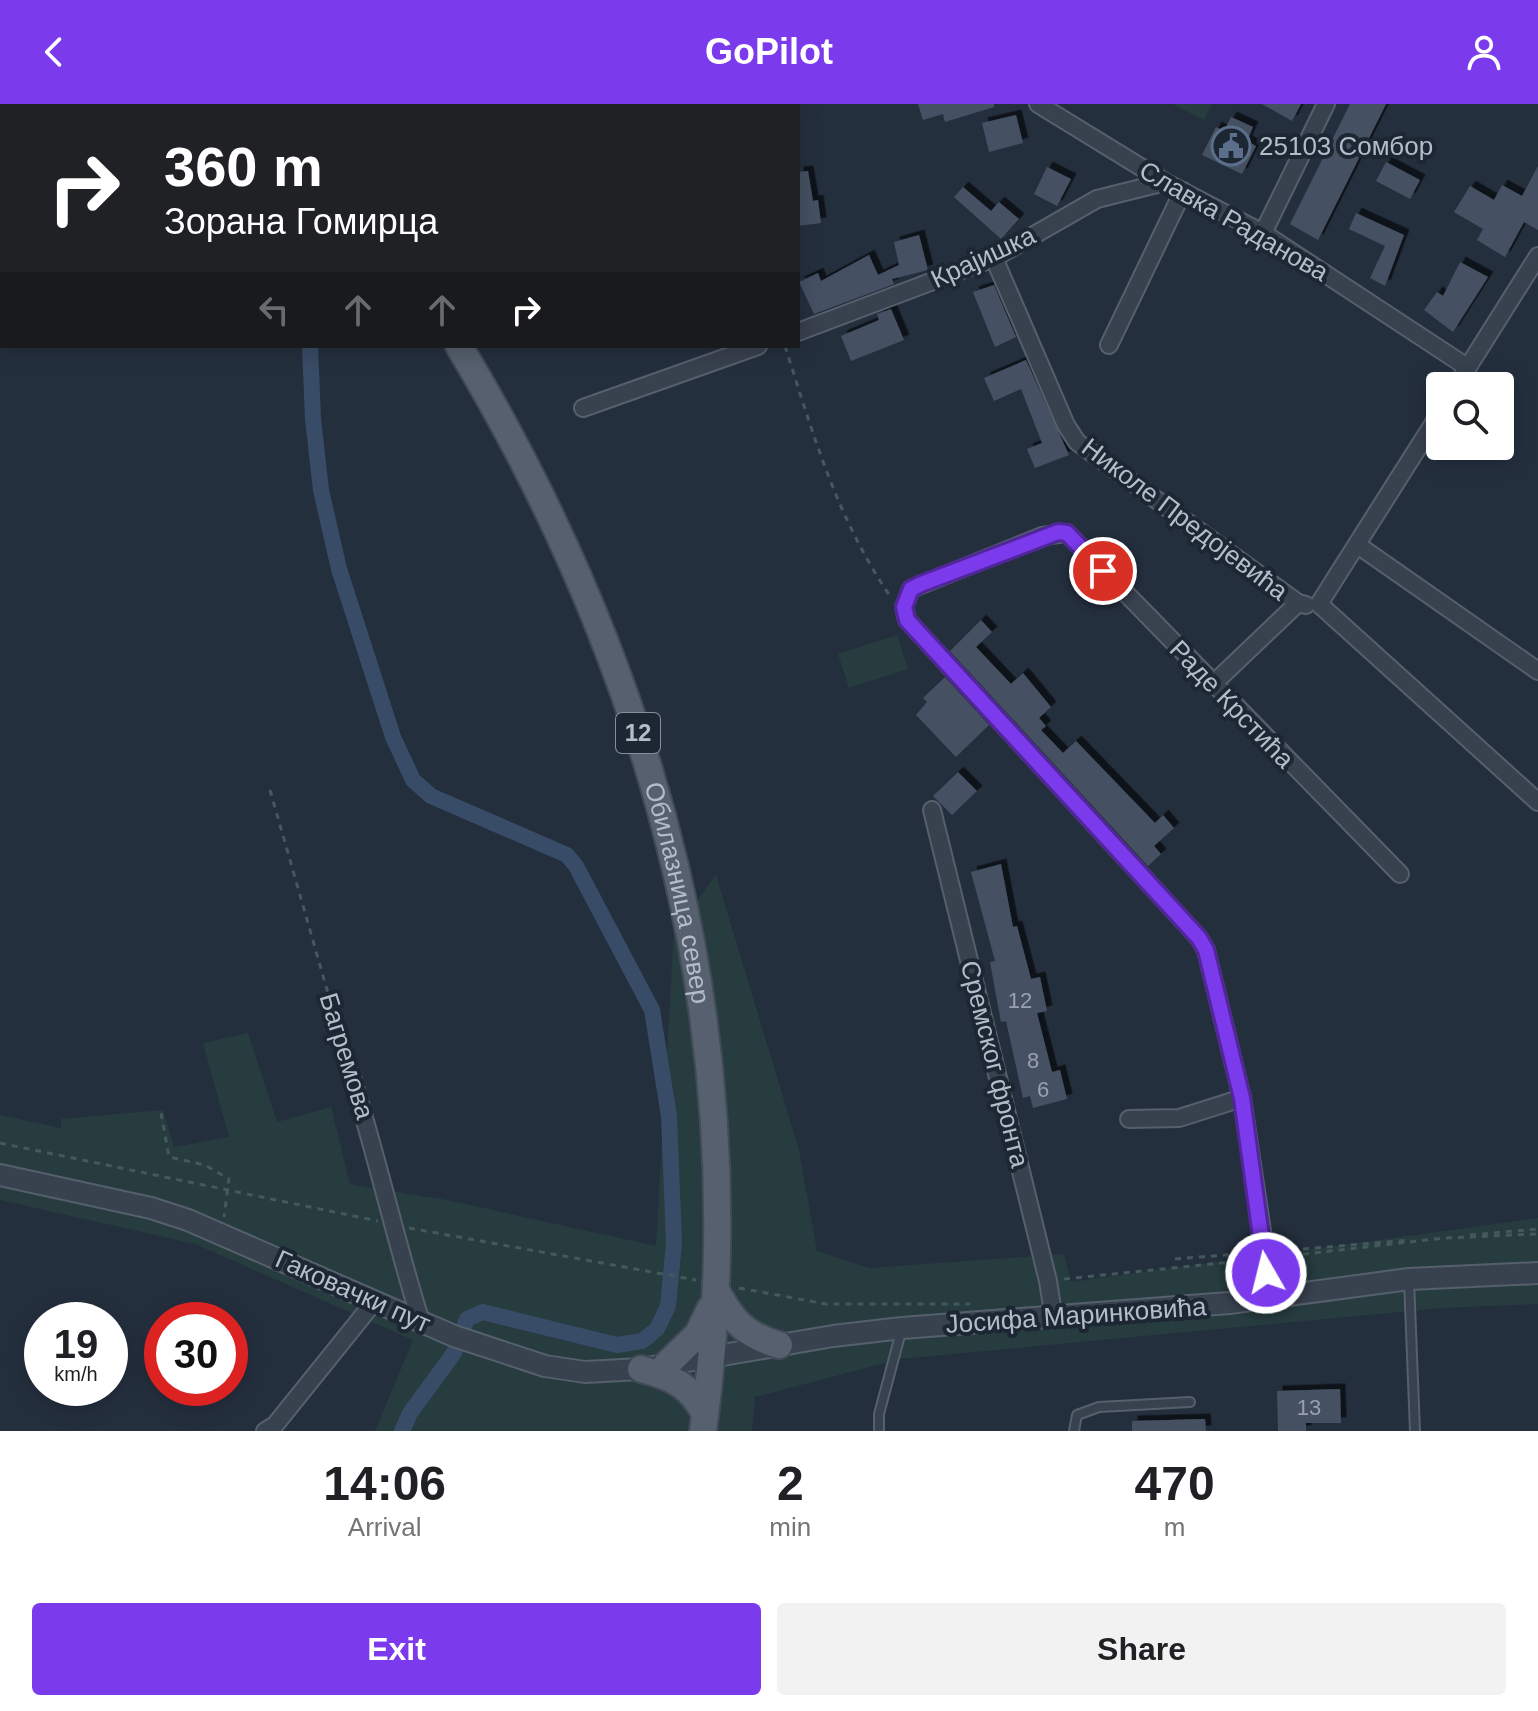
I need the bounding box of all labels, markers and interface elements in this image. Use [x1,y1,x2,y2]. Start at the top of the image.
icon: back [32,30,76,74]
icon: person [1462,30,1506,74]
text: GoPilot [705,31,833,72]
public building icon: 25103 Сомбор [1210,125,1252,167]
place label: 25103 Сомбор [1259,131,1433,161]
text: 360 m [164,135,323,198]
icon: right [32,136,136,240]
street label: Славка Раданова [1134,155,1334,288]
text: Зорана Гомирца [164,201,438,242]
street label: Крајишка [926,220,1040,294]
icon: left [252,288,296,332]
icon: ahead [336,288,380,332]
icon: ahead [420,288,464,332]
icon: right [504,288,548,332]
map controls [1426,372,1514,460]
button: search [1426,372,1514,460]
street label: Николе Предојевића [1076,432,1294,606]
pin [1069,537,1137,605]
icon: arrive [1081,549,1125,593]
street label: Раде Крстића [1164,634,1301,774]
road number: 12 [616,713,660,753]
street label: Обилазница север [638,778,716,1006]
street label: Сремског фронта [955,957,1035,1171]
house number: 12 [1008,988,1032,1013]
street label: Багремова [314,989,381,1123]
house number: 8 [1027,1048,1039,1073]
house number: 6 [1037,1077,1049,1102]
position arrow [1224,1231,1308,1315]
street label: Гаковачки пут [271,1243,435,1339]
street label: Јосифа Маринковића [945,1291,1208,1339]
speed limit sign: 30 [144,1302,248,1406]
text: 19 [54,1322,98,1366]
text: km/h [54,1363,98,1385]
house number: 13 [1297,1395,1321,1420]
text: 14:06 [323,1457,446,1510]
text: 2 [777,1457,804,1510]
text: 470 [1135,1457,1215,1510]
text: Arrival [348,1512,422,1542]
text: min [769,1512,811,1542]
text: m [1164,1512,1185,1542]
button: Exit [32,1603,761,1695]
button: Share [777,1603,1506,1695]

